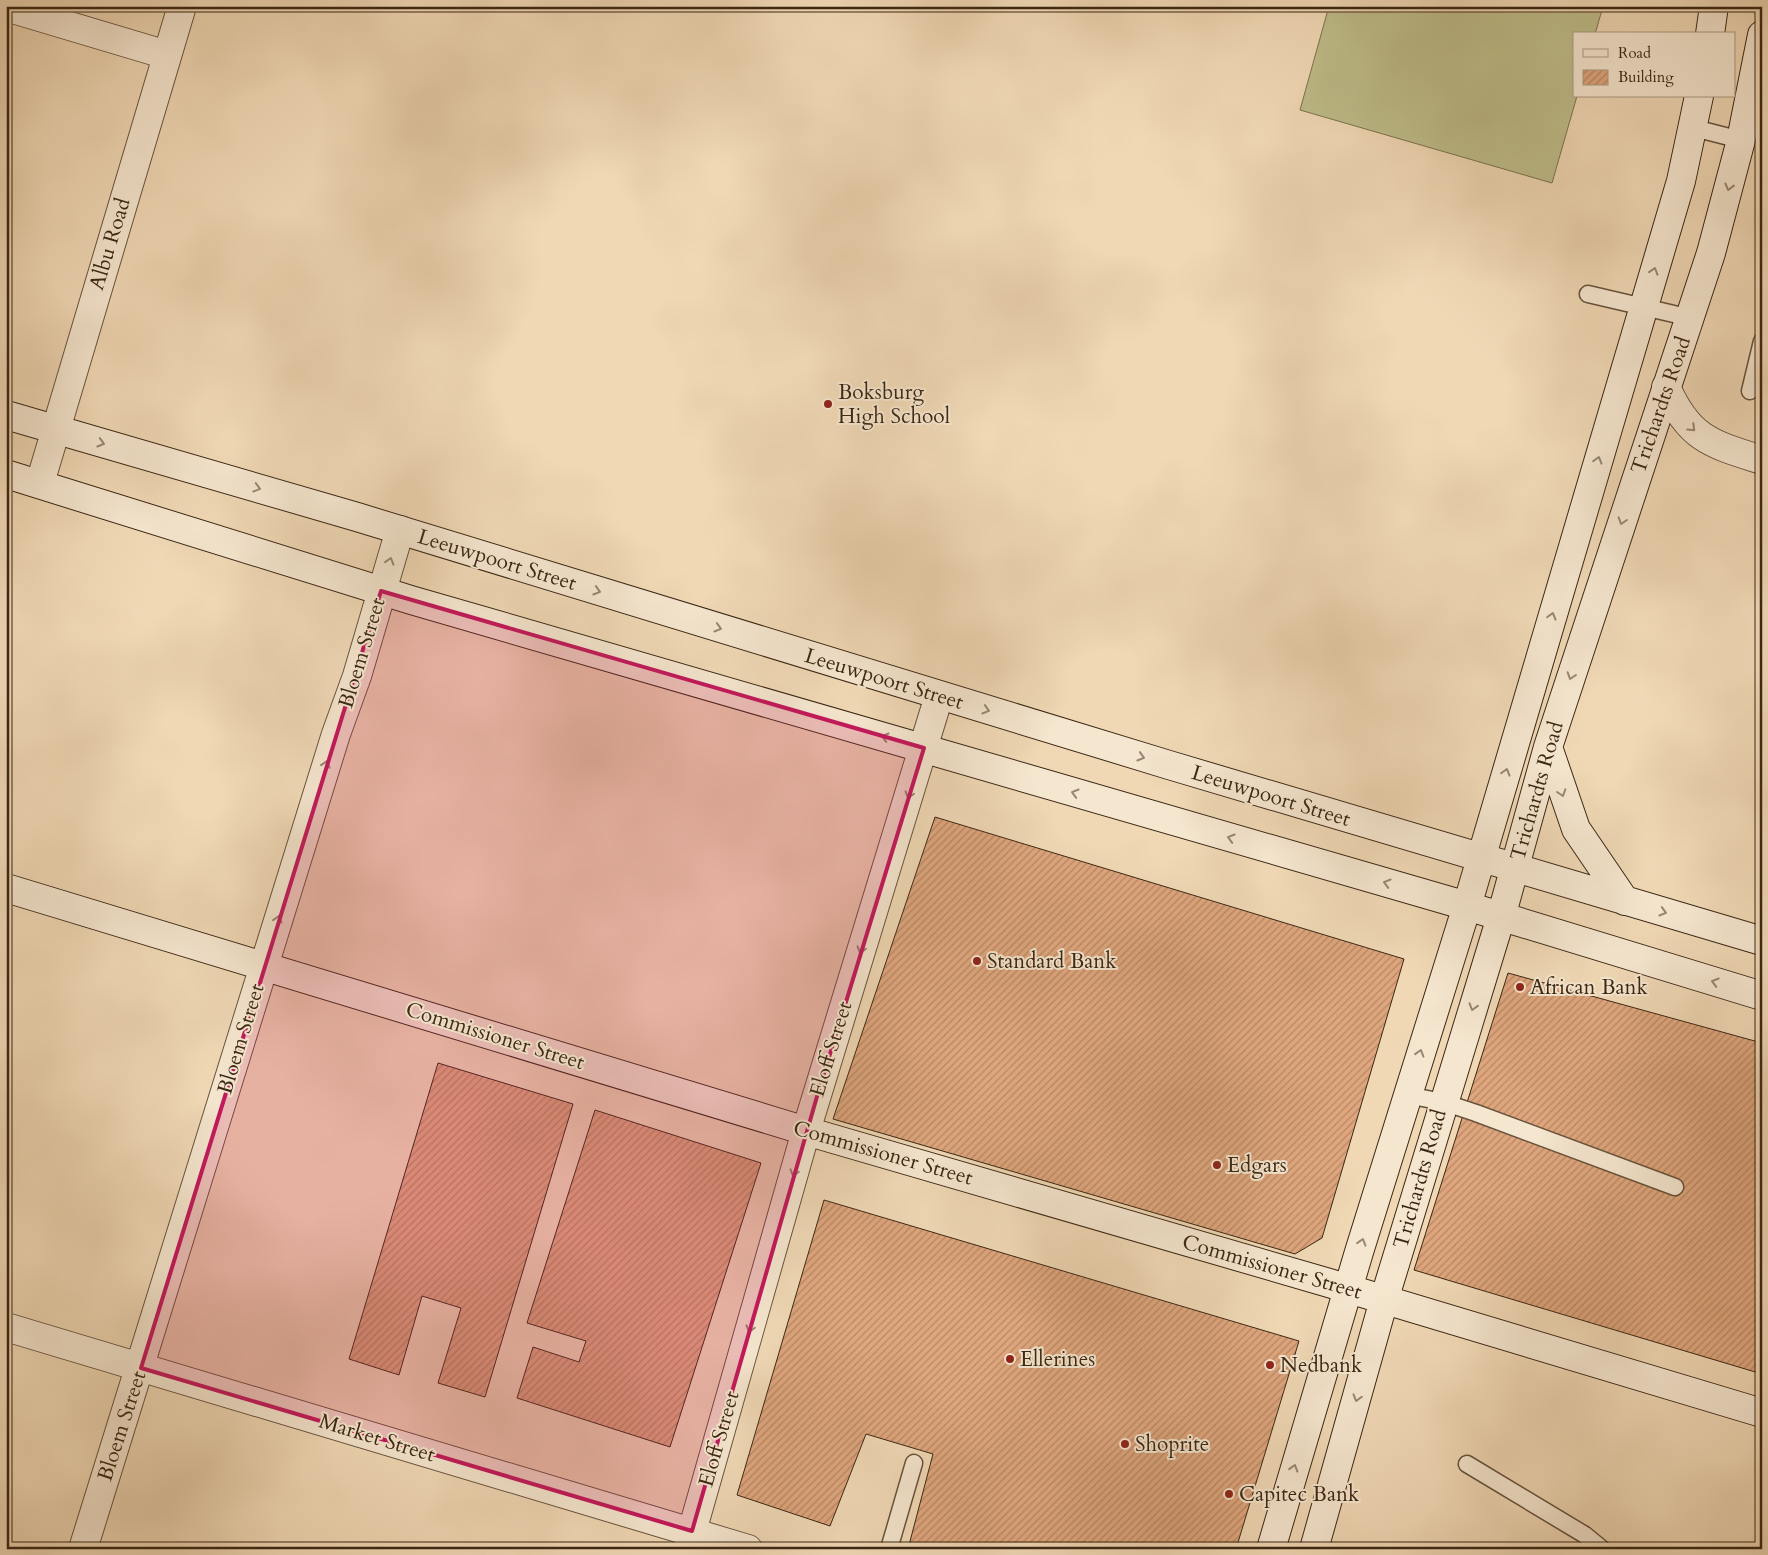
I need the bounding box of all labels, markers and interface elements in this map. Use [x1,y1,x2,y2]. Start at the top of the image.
legend [1573,32,1736,98]
text: Road [1618,43,1651,63]
text: Building [1618,67,1674,87]
one-way arrow [1724,183,1735,192]
street label: Albu Road [82,194,138,294]
one-way arrow [1648,267,1658,276]
street label: Trichardts Road [1624,332,1698,478]
place label: Boksburg High School [838,378,950,431]
marker: Boksburg High School [822,398,834,410]
one-way arrow [1686,422,1695,431]
one-way arrow [97,437,105,447]
one-way arrow [1592,457,1602,465]
one-way arrow [253,483,261,493]
one-way arrow [1617,517,1627,525]
street label: Leeuwpoort Street [414,522,580,598]
one-way arrow [385,557,395,565]
one-way arrow [592,585,600,595]
street label: Bloem Street [331,594,393,712]
one-way arrow [1546,613,1556,621]
one-way arrow [714,622,722,632]
street label: Leeuwpoort Street [801,641,967,717]
one-way arrow [1567,671,1577,679]
one-way arrow [981,704,989,714]
street label: Trichardts Road [1503,718,1571,864]
one-way arrow [882,733,890,743]
one-way arrow [1137,751,1145,761]
street label: Leeuwpoort Street [1188,758,1354,834]
one-way arrow [321,760,331,769]
one-way arrow [1500,768,1510,777]
one-way arrow [1071,788,1080,798]
one-way arrow [1556,788,1566,797]
one-way arrow [904,790,914,798]
one-way arrow [1227,833,1235,844]
one-way arrow [1383,879,1392,889]
one-way arrow [1659,907,1667,917]
one-way arrow [272,915,282,924]
one-way arrow [857,946,867,954]
place label: Standard Bank [987,947,1117,976]
marker: Standard Bank [971,955,983,967]
place label: African Bank [1530,973,1648,1002]
one-way arrow [1711,977,1720,987]
street label: Bloem Street [210,980,272,1098]
marker: African Bank [1514,981,1526,993]
street label: Commissioner Street [402,995,588,1077]
street label: Eloff Street [803,997,859,1100]
one-way arrow [1468,1002,1478,1010]
one-way arrow [1415,1050,1425,1058]
street label: Trichardts Road [1386,1106,1454,1252]
street label: Commissioner Street [790,1114,976,1193]
place label: Edgars [1227,1151,1287,1180]
marker: Edgars [1211,1159,1223,1171]
one-way arrow [790,1168,800,1176]
street label: Commissioner Street [1179,1228,1365,1307]
one-way arrow [1357,1238,1367,1247]
one-way arrow [745,1325,755,1333]
place label: Ellerines [1020,1345,1095,1374]
place label: Nedbank [1280,1351,1363,1380]
marker: Ellerines [1004,1353,1016,1365]
marker: Nedbank [1264,1359,1276,1371]
street label: Bloem Street [91,1367,154,1485]
street label: Eloff Street [691,1387,747,1490]
one-way arrow [1352,1393,1363,1402]
street label: Market Street [315,1407,439,1470]
place label: Shoprite [1135,1430,1209,1459]
marker: Shoprite [1119,1438,1131,1450]
one-way arrow [1289,1465,1299,1473]
place label: Capitec Bank [1239,1480,1360,1509]
marker: Capitec Bank [1223,1488,1235,1500]

